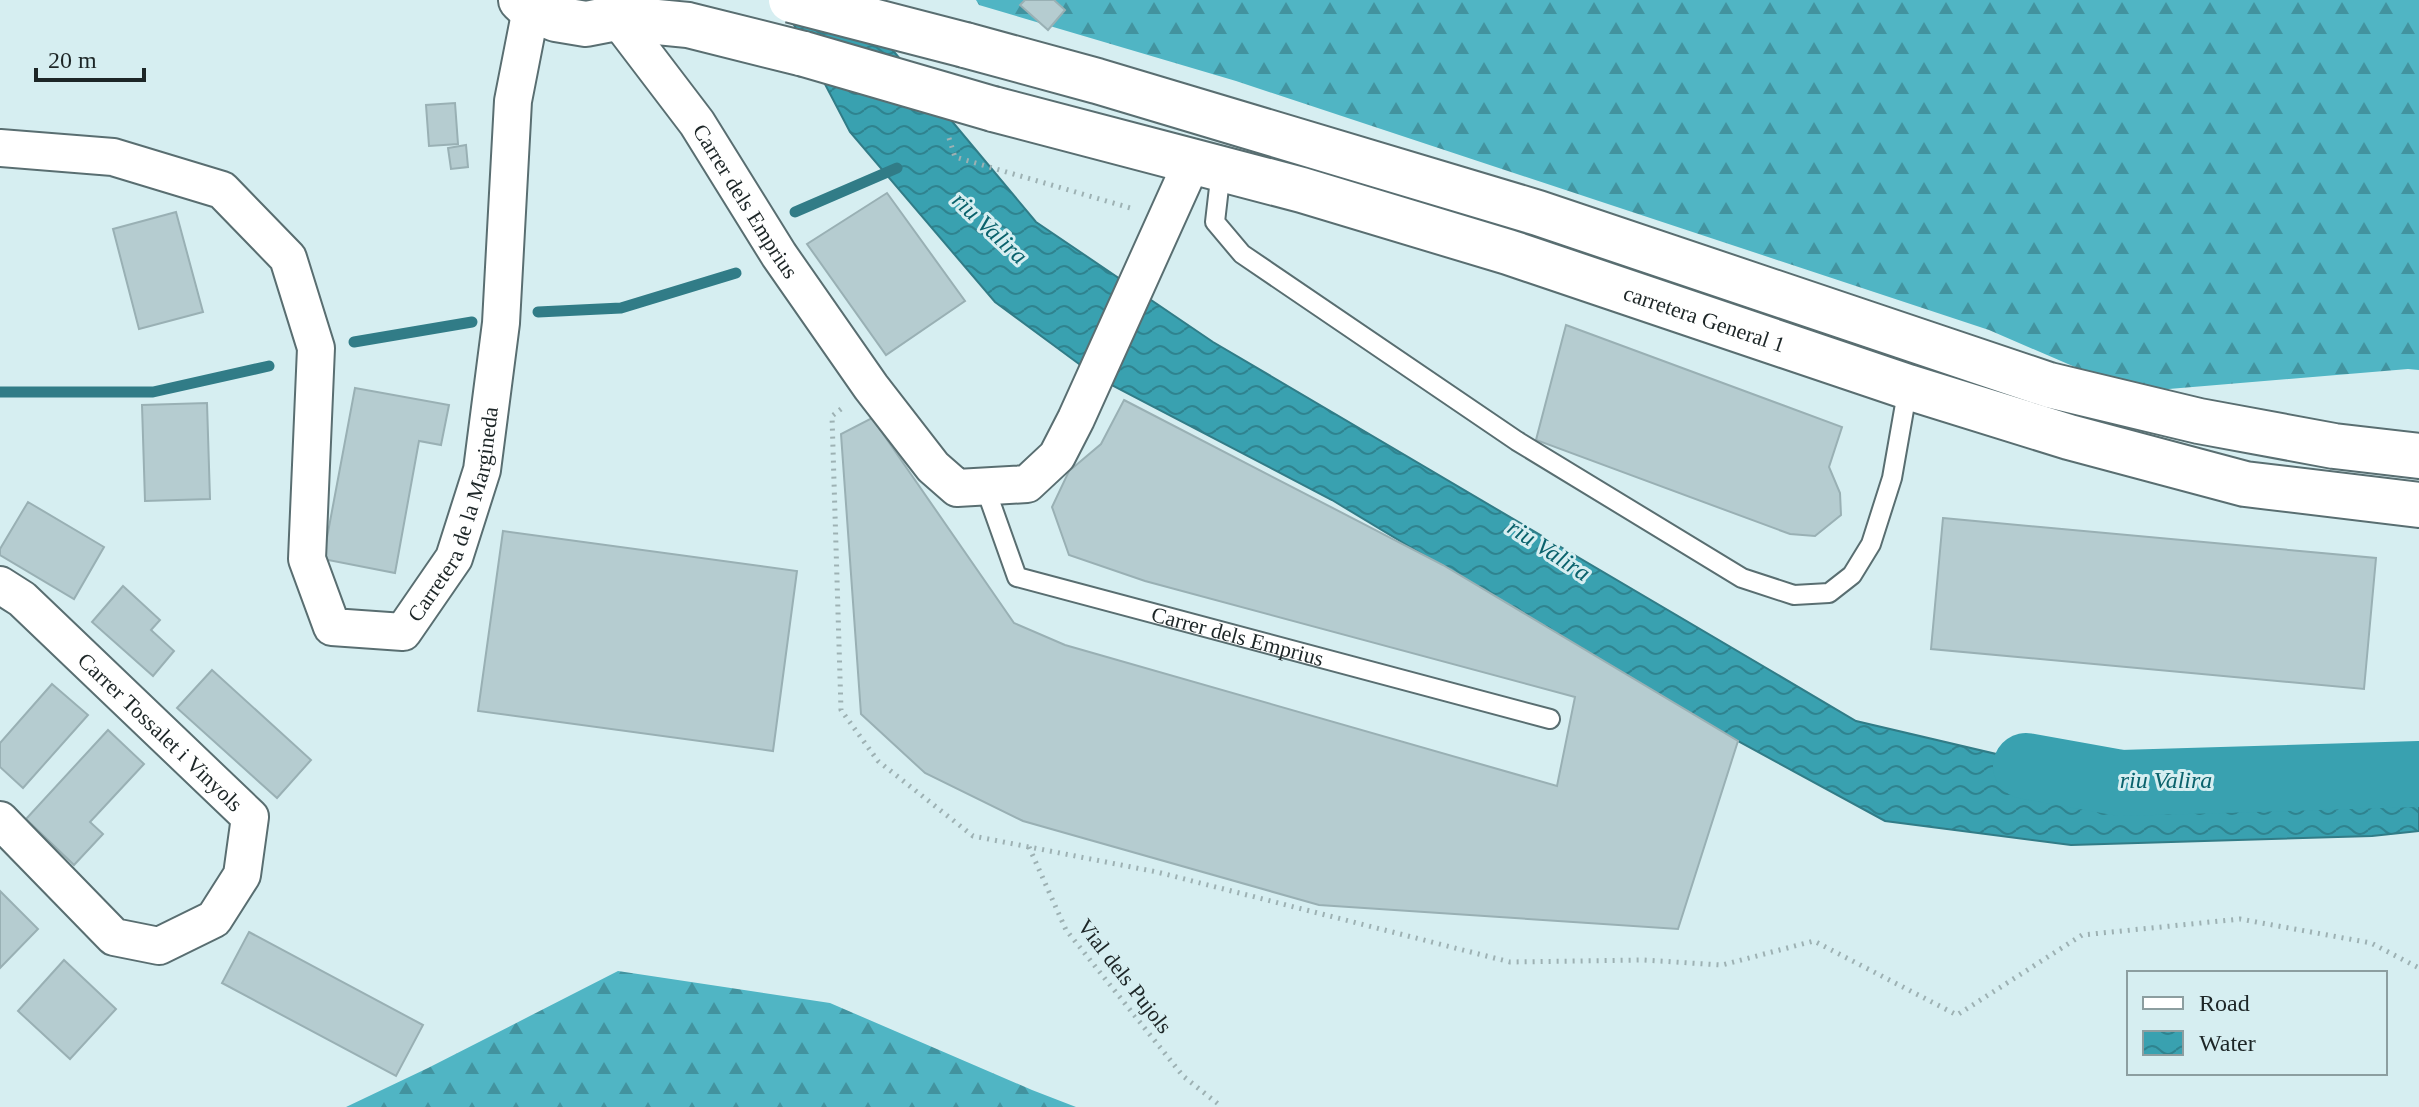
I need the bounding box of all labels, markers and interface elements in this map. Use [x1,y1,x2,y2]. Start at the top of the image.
scale bar [36,32,144,82]
text: 20 m [48,47,97,73]
street label: Carrer dels Emprius [688,119,804,283]
water label: riu Valira [947,187,1033,269]
street label: carretera General 1 [1621,280,1788,357]
street label: Carretera de la Margineda [402,405,503,626]
water label: riu Valira [1503,514,1595,586]
street label: Carrer dels Emprius [1149,601,1327,671]
street label: Carrer Tossalet i Vinyols [73,647,248,816]
water label: riu Valira [2120,767,2212,793]
street label: Vial dels Pujols [1073,914,1177,1038]
legend [2127,971,2387,1075]
text: Road [2199,990,2250,1016]
text: Water [2199,1030,2256,1056]

